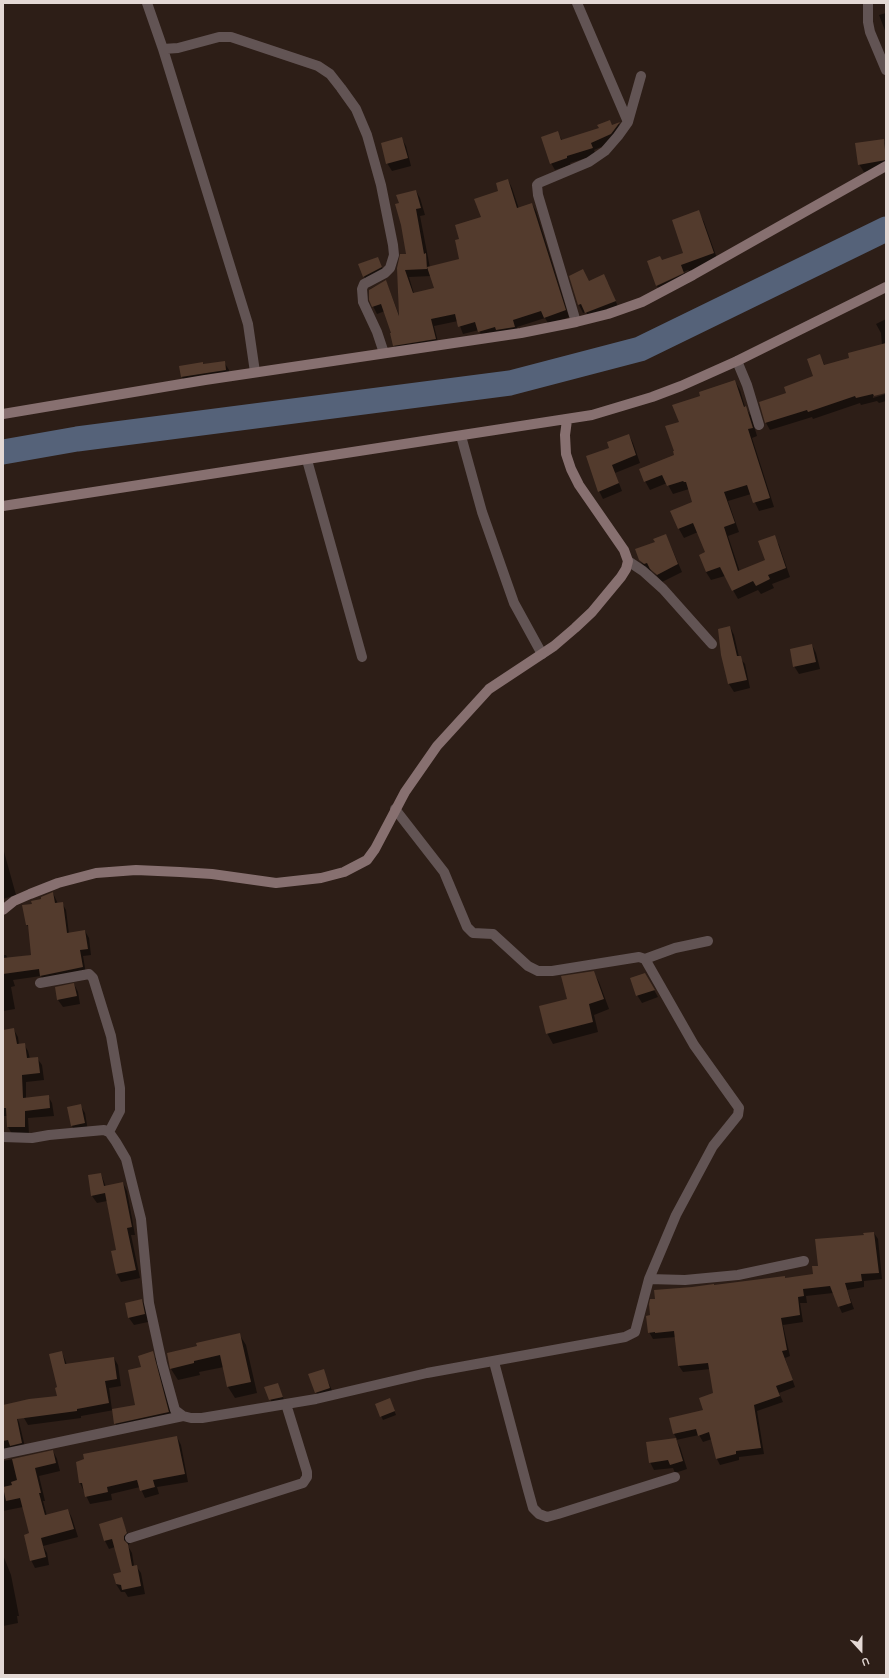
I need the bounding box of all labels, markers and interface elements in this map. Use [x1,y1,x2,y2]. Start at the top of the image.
north arrow [841,1630,881,1670]
text: U [860,1654,871,1669]

